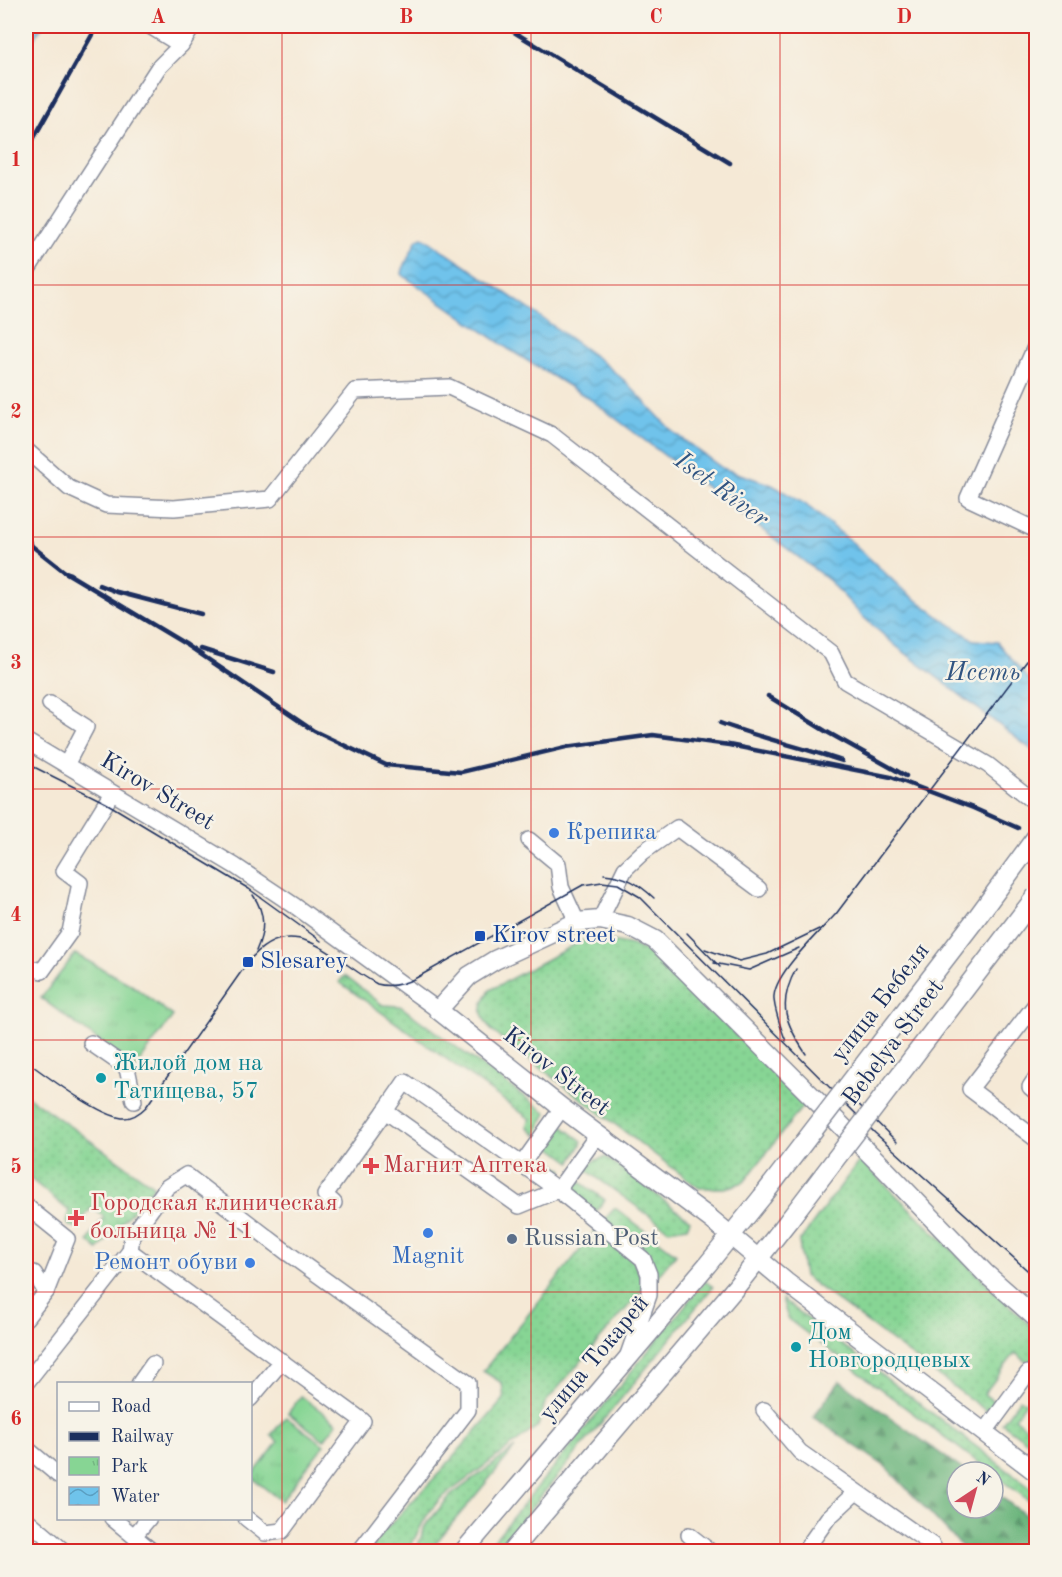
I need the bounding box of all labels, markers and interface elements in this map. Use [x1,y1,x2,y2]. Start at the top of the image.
text: A [150,8,166,28]
text: B [399,8,413,28]
text: C [649,8,663,28]
text: D [896,8,912,28]
text: 1 [10,151,22,171]
text: 2 [10,403,22,423]
water label: Iset River [668,447,773,533]
text: 3 [10,654,22,674]
water label: Исеть [944,660,1021,686]
street label: Kirov Street [96,749,218,835]
place label: Крепика [566,821,657,845]
marker: Крепика [547,826,561,840]
text: 4 [10,906,22,926]
place label: Kirov street [492,924,616,948]
marker: Kirov street [473,929,487,943]
street label: улица Бебеля [827,939,935,1067]
place label: Slesarey [260,950,349,974]
marker: Slesarey [241,955,255,969]
street label: Bebelya Street [839,975,949,1111]
street label: Kirov Street [498,1023,614,1121]
place label: Жилой дом на Татищева, 57 [113,1052,263,1104]
marker: Жилой дом на Татищева, 57 [94,1071,108,1085]
place label: Магнит Аптека [383,1154,547,1178]
text: 5 [10,1157,22,1178]
marker: Магнит Аптека [364,1159,378,1173]
place label: Городская клиническая больница № 11 [90,1192,338,1244]
marker: Городская клиническая больница № 11 [67,1209,85,1227]
marker: Magnit [421,1226,435,1240]
place label: Russian Post [524,1227,659,1251]
marker: Russian Post [505,1232,519,1246]
place label: Magnit [392,1245,464,1269]
place label: Ремонт обуви [94,1251,238,1275]
marker: Ремонт обуви [243,1256,257,1270]
street label: улица Токарей [536,1292,654,1426]
place label: Дом Новгородцевых [808,1321,971,1373]
marker: Дом Новгородцевых [789,1340,803,1354]
legend [57,1382,252,1520]
text: Road [111,1398,151,1416]
text: 6 [10,1410,22,1430]
text: Railway [111,1428,174,1446]
text: Park [111,1458,148,1476]
north arrow [945,1460,1005,1520]
text: N [973,1469,993,1490]
text: Water [111,1488,160,1506]

